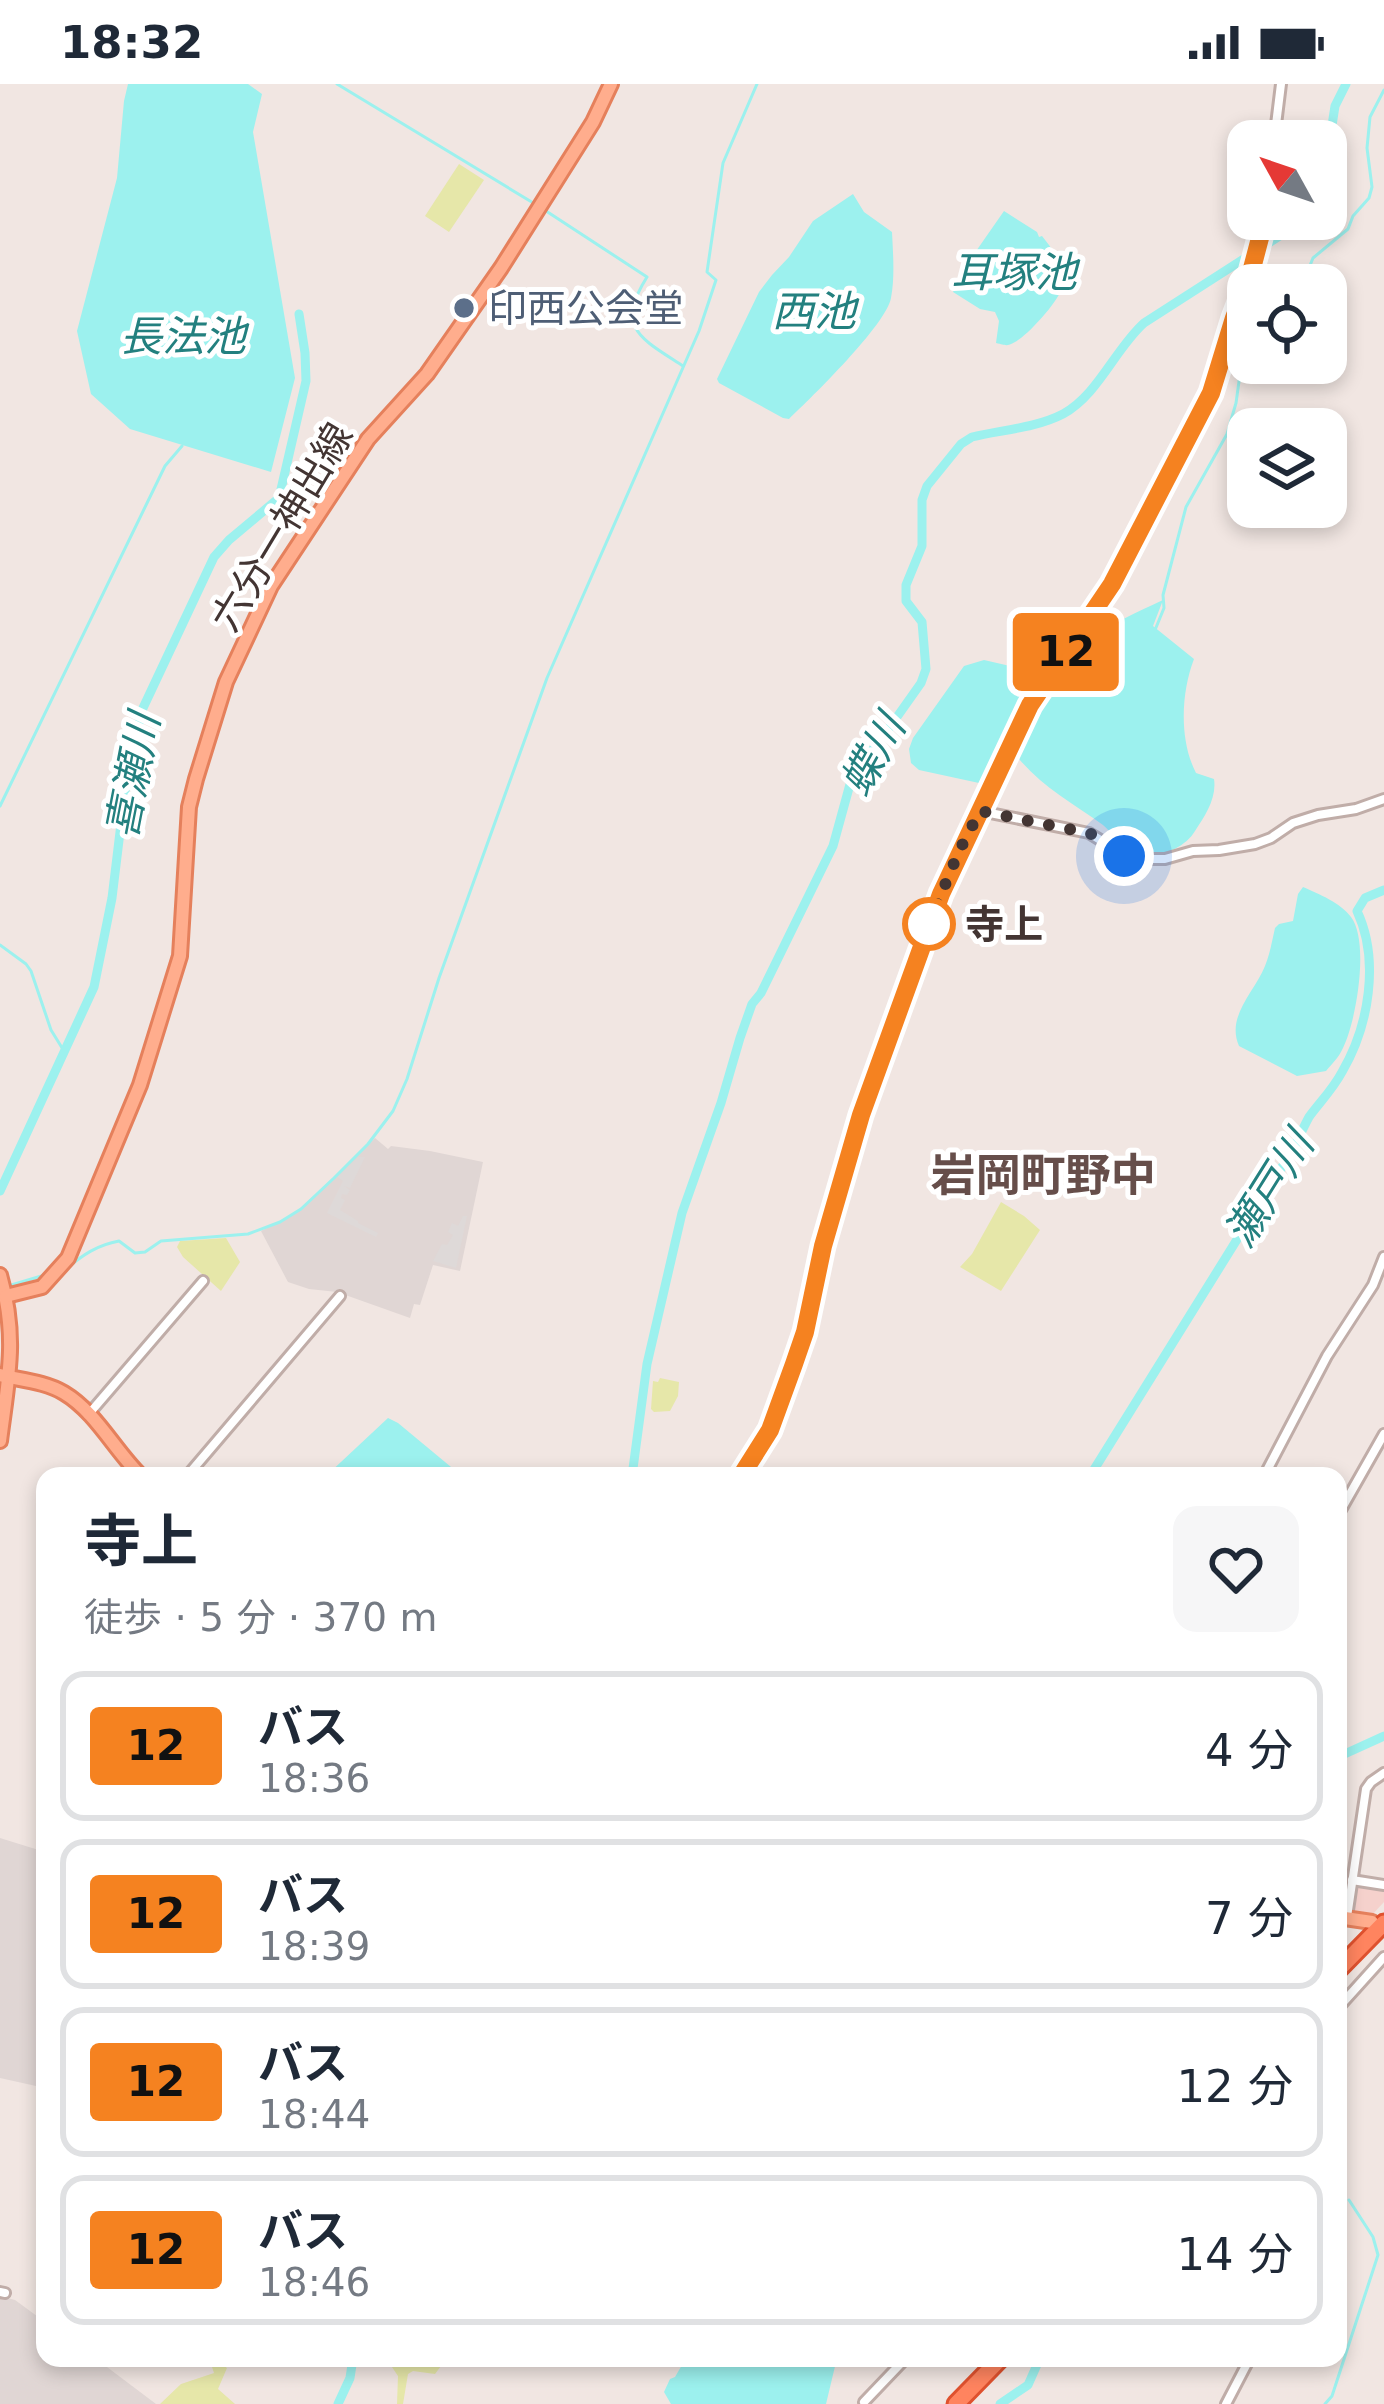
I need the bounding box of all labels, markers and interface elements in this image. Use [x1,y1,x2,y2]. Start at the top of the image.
text: 18:32 [60,16,203,69]
north arrow [1227,120,1347,240]
map controls [1227,120,1347,528]
water label: 耳塚池 [951,248,1081,297]
button: locate [1227,264,1347,384]
place label: 印西公会堂 [488,286,683,331]
water label: 西池 [772,287,860,336]
marker: 印西公会堂 [451,295,477,321]
water label: 長法池 [120,312,250,361]
button: layers [1227,408,1347,528]
street label: 六分一神出線 [202,415,362,639]
line badge: 12 [1012,613,1120,691]
text: 12 [1037,627,1095,676]
water label: 蝶川 [831,703,917,804]
water label: 喜瀬川 [97,706,170,843]
your location [1094,826,1154,886]
marker: 寺上 [904,899,954,949]
place label: 寺上 [965,902,1043,947]
water label: 瀬戸川 [1215,1119,1325,1255]
district label: 岩岡町野中 [930,1149,1156,1202]
button: heart [1173,1506,1299,1632]
text: 寺上 [84,1508,198,1574]
text: 徒歩 · 5 分 · 370 m [84,1595,437,1640]
text: バス [258,1701,348,1754]
text: 12 [127,1721,185,1770]
text: 4 分 [1205,1724,1293,1777]
text: 18:36 [258,1756,370,1801]
text: バス [258,1869,348,1922]
text: 12 [127,1889,185,1938]
text: 7 分 [1205,1892,1293,1945]
text: 18:39 [258,1924,370,1969]
text: バス [258,2037,348,2090]
text: 12 [127,2057,185,2106]
text: 12 分 [1176,2060,1293,2113]
text: 18:44 [258,2092,370,2137]
text: バス [258,2205,348,2258]
text: 12 [127,2225,185,2274]
text: 14 分 [1176,2228,1293,2281]
text: 18:46 [258,2260,370,2305]

